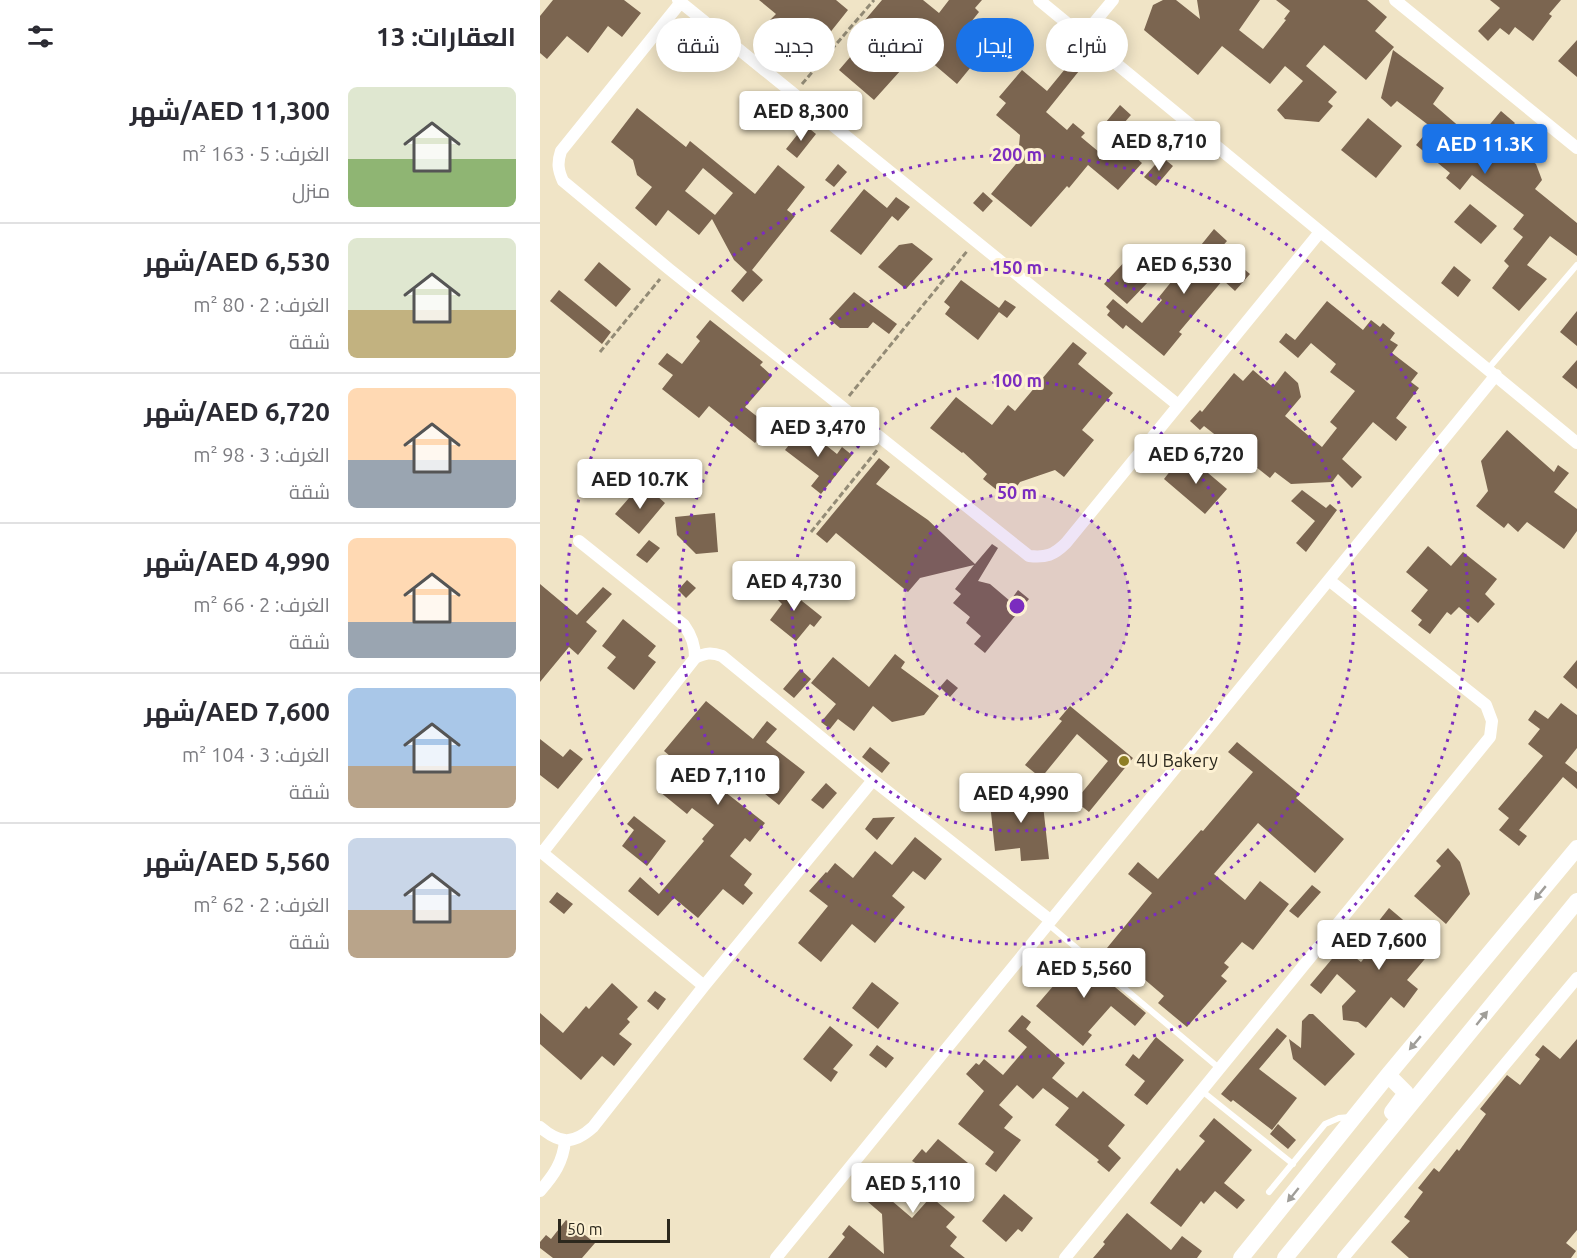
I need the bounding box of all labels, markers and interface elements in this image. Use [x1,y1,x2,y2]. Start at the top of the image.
chip: شقة [656,18,741,72]
chip: جديد [753,18,835,72]
chip: تصفية [847,18,944,72]
chip: إيجار [956,18,1034,72]
chip: شراء [1046,18,1128,72]
icon: filters [24,20,57,53]
text: العقارات: 13 [376,22,516,51]
pin: AED 8,300 [732,91,870,142]
text: AED 11,300/شهر [130,96,330,125]
text: AED 8,300 [753,99,849,122]
icon: home [396,111,468,183]
pin: AED 8,710 [1090,121,1228,172]
pin: AED 11.3K [1416,124,1554,175]
text: AED 8,710 [1111,129,1207,152]
text: AED 11.3K [1436,132,1534,155]
text: الغرف: 5 · 163 m² [182,142,330,165]
text: 200 m [992,144,1042,164]
text: منزل [292,179,330,202]
pin: AED 6,530 [1115,244,1253,295]
text: AED 6,530/شهر [144,247,330,276]
text: AED 6,530 [1136,252,1232,275]
text: 150 m [992,257,1042,277]
icon: home [396,262,468,334]
text: الغرف: 2 · 80 m² [193,293,330,316]
text: شقة [289,330,330,353]
text: 100 m [992,370,1042,390]
text: AED 6,720/شهر [144,397,330,426]
pin: AED 3,470 [749,407,887,458]
icon: home [396,412,468,484]
text: AED 3,470 [770,415,866,438]
pin: AED 6,720 [1127,434,1265,485]
text: AED 6,720 [1148,442,1244,465]
text: الغرف: 3 · 98 m² [193,443,330,466]
pin: AED 10.7K [571,459,709,510]
text: AED 10.7K [591,467,689,490]
text: شقة [289,480,330,503]
text: 50 m [997,482,1037,502]
text: AED 4,990/شهر [144,547,330,576]
pin: AED 4,730 [725,561,863,612]
icon: home [396,562,468,634]
text: AED 4,730 [746,569,842,592]
text: الغرف: 2 · 66 m² [193,593,330,616]
centre of rings [1007,596,1027,616]
text: شقة [289,630,330,653]
text: AED 7,600/شهر [144,697,330,726]
icon: home [396,712,468,784]
text: الغرف: 3 · 104 m² [182,743,330,766]
place label: 4U Bakery [1136,750,1218,770]
marker: 4U Bakery [1117,754,1131,768]
pin: AED 7,110 [649,755,787,806]
text: AED 7,110 [670,763,766,786]
pin: AED 4,990 [952,773,1090,824]
text: شقة [289,780,330,803]
text: AED 4,990 [973,781,1069,804]
text: AED 5,560/شهر [144,847,330,876]
icon: home [396,862,468,934]
one-way arrow [1533,885,1546,901]
text: الغرف: 2 · 62 m² [193,893,330,916]
pin: AED 7,600 [1310,920,1448,971]
text: AED 7,600 [1331,928,1427,951]
text: شقة [289,930,330,953]
pin: AED 5,560 [1015,948,1153,999]
text: AED 5,560 [1036,956,1132,979]
one-way arrow [1475,1011,1488,1026]
one-way arrow [1409,1035,1422,1050]
pin: AED 5,110 [844,1163,982,1214]
text: AED 5,110 [865,1171,961,1194]
one-way arrow [1287,1187,1300,1202]
scale bar [558,1216,670,1244]
text: 50 m [567,1220,603,1238]

